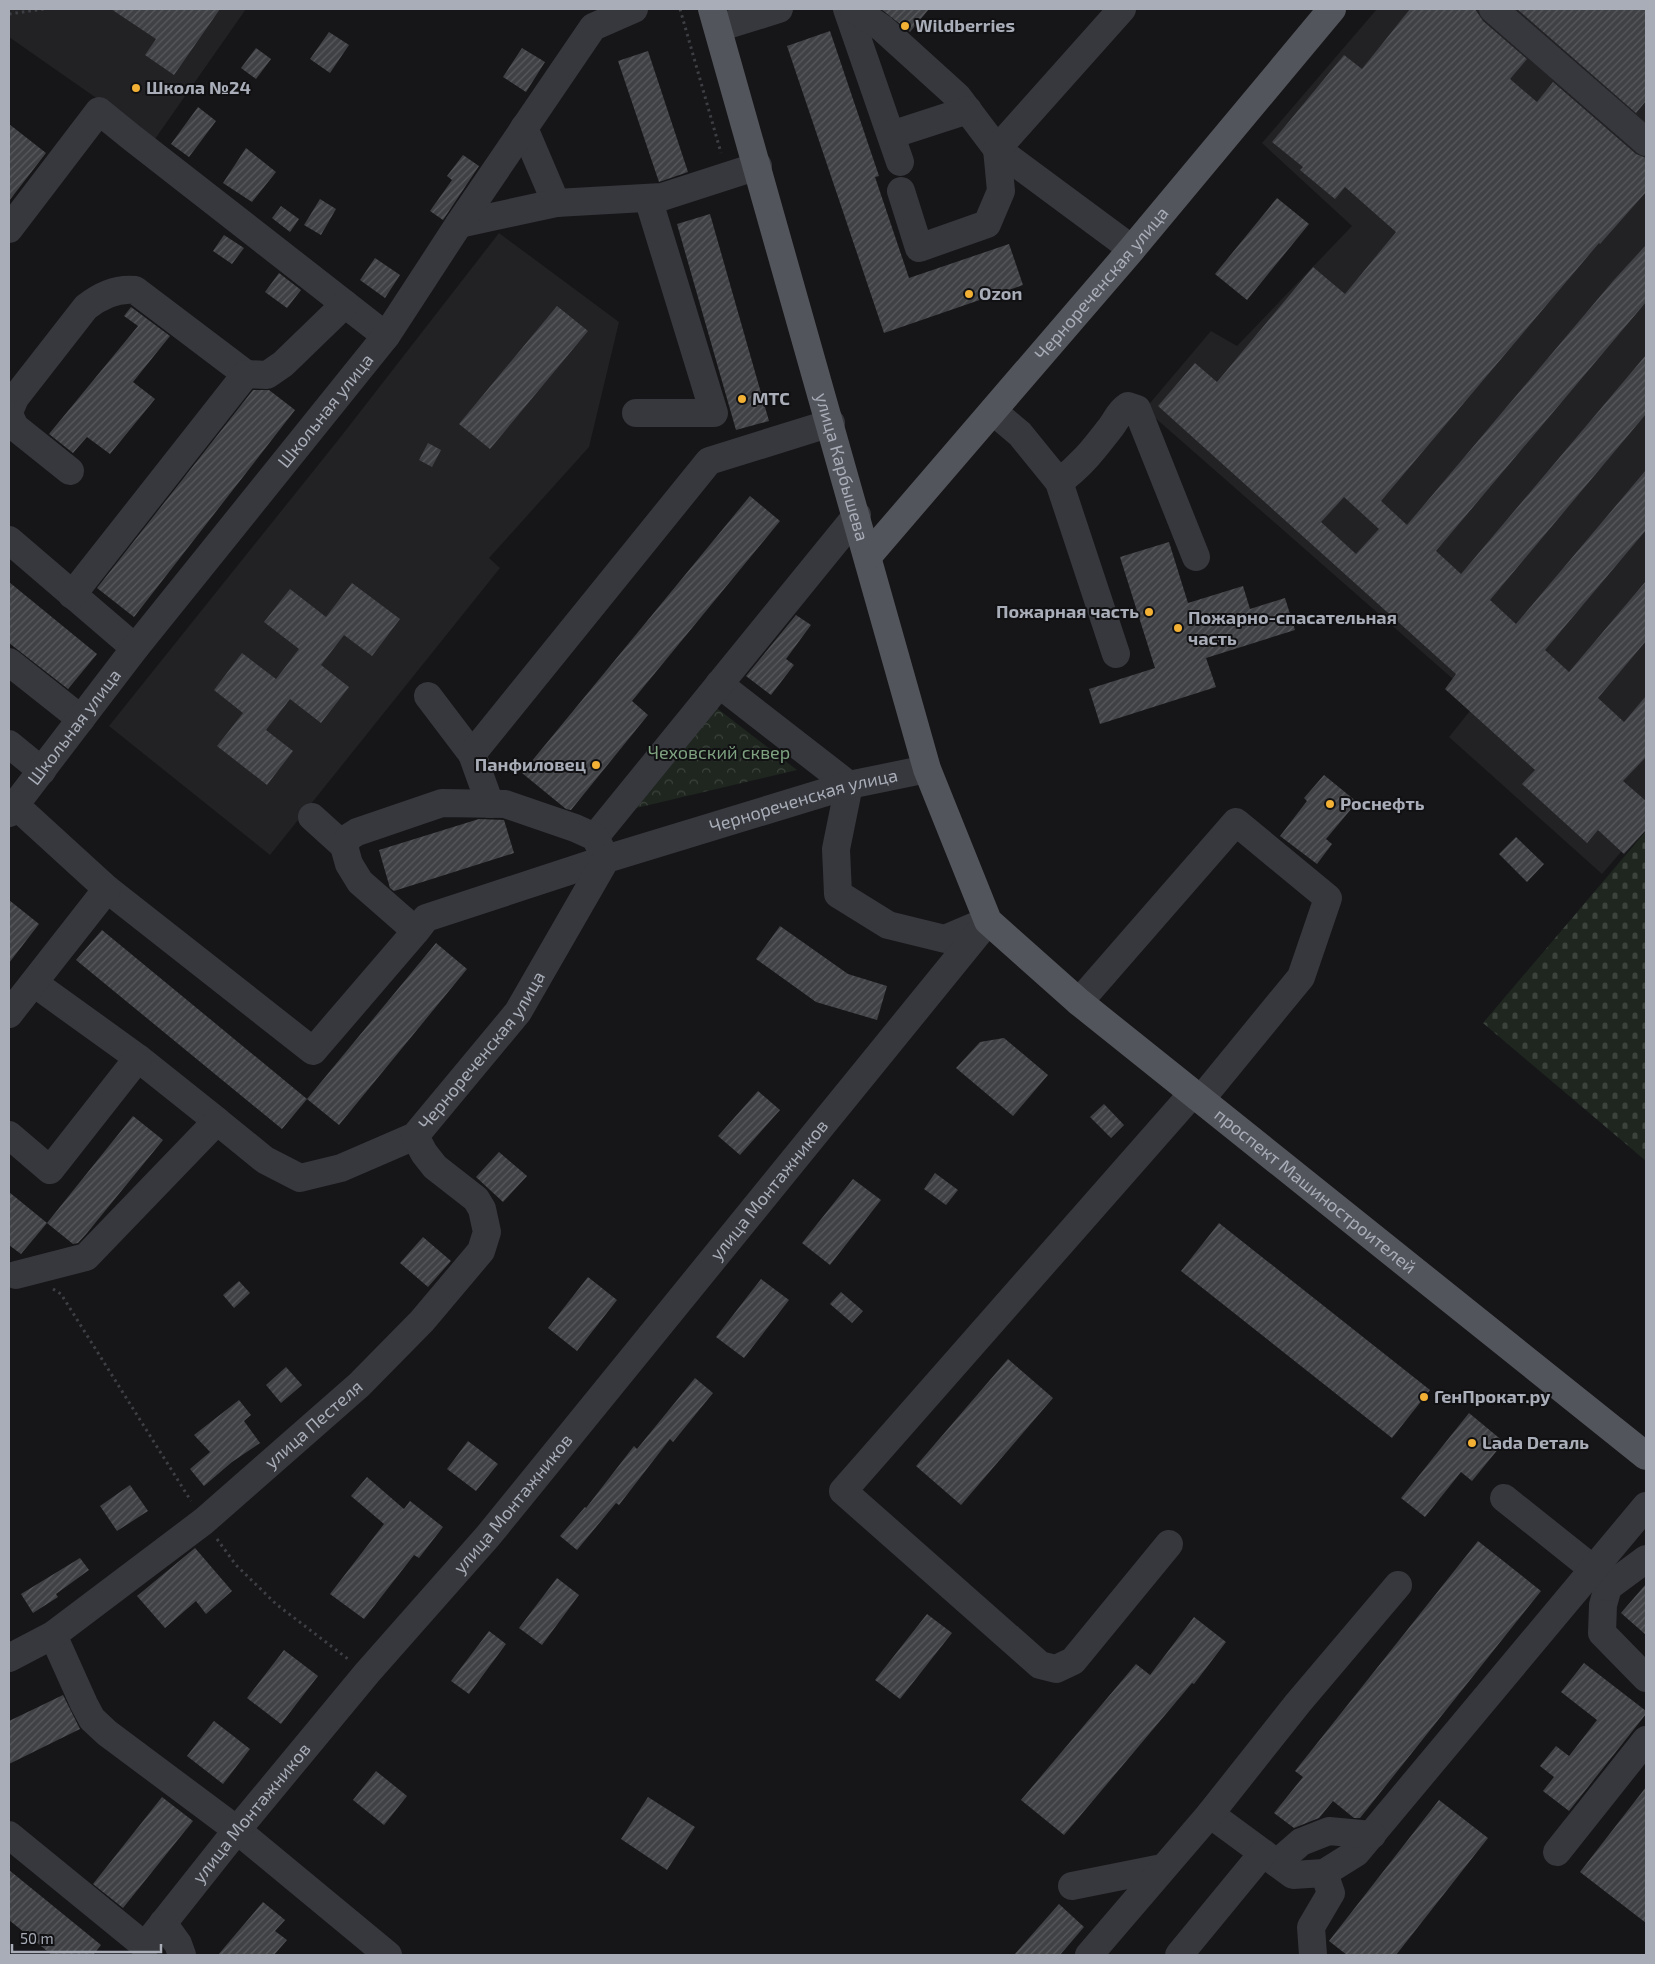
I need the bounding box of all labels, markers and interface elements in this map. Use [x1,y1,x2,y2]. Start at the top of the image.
place label: Wildberries [915,14,1015,36]
marker: Wildberries [899,20,911,32]
place label: Школа №24 [146,76,251,98]
marker: Школа №24 [130,82,142,94]
street label: Чернореченская улица [1029,202,1173,364]
place label: Ozon [979,282,1022,304]
marker: Ozon [963,288,975,300]
street label: Школьная улица [272,349,378,472]
place label: МТС [752,387,790,409]
street label: улица Карбышева [811,390,874,543]
marker: МТС [736,393,748,405]
place label: Пожарная часть [996,600,1139,622]
marker: Пожарная часть [1143,606,1155,618]
place label: Пожарно-спасательная часть [1188,606,1397,649]
marker: Пожарно-спасательная часть [1172,622,1184,634]
street label: Школьная улица [22,664,125,789]
park label: Чеховский сквер [648,741,790,763]
place label: Панфиловец [475,753,586,775]
marker: Панфиловец [590,759,602,771]
street label: Чернореченская улица [707,763,900,837]
place label: Роснефть [1340,792,1425,814]
marker: Роснефть [1324,798,1336,810]
street label: Чернореченская улица [413,967,549,1134]
street label: проспект Машиностроителей [1211,1103,1421,1278]
street label: улица Монтажников [705,1115,832,1264]
street label: улица Пестеля [260,1375,367,1473]
place label: ГенПрокат.ру [1434,1385,1551,1407]
marker: ГенПрокат.ру [1418,1391,1430,1403]
street label: улица Монтажников [448,1429,577,1578]
place label: Lada Dеталь [1482,1431,1589,1453]
marker: Lada Dеталь [1466,1437,1478,1449]
street label: улица Монтажников [187,1738,315,1887]
scale bar [12,1922,161,1954]
text: 50 m [20,1929,54,1947]

